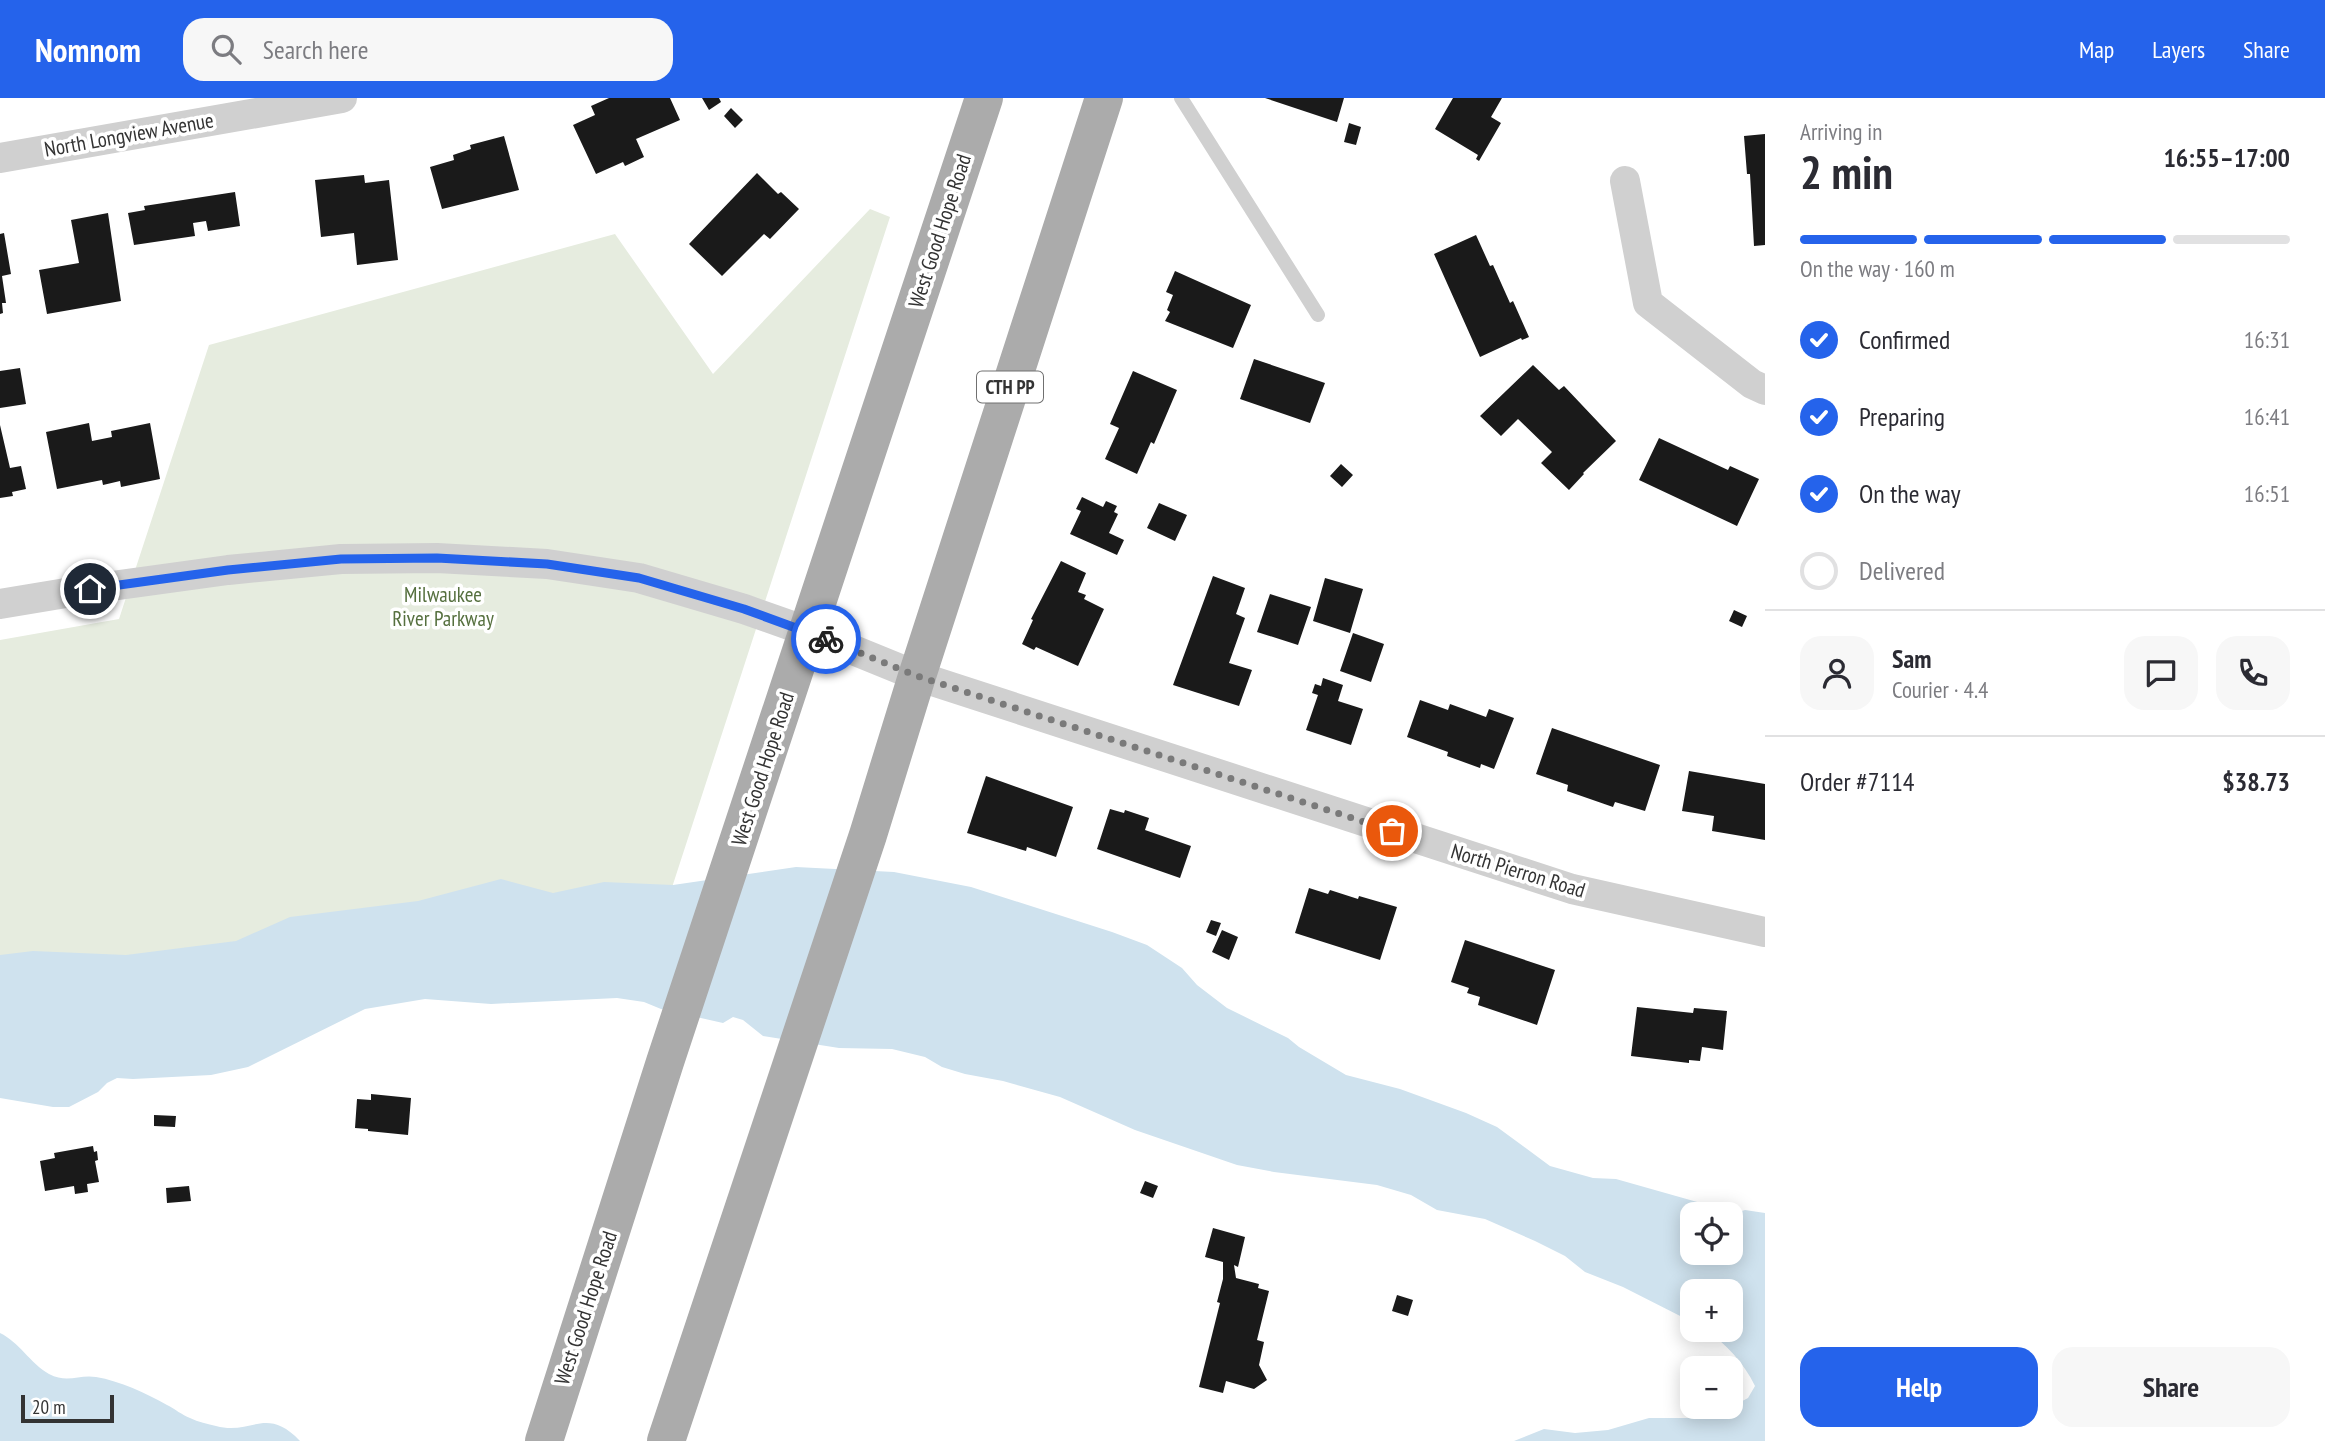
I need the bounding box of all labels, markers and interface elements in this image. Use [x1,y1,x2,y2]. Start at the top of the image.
search box [183,18,673,81]
text: Nomnom [35,28,141,71]
icon: search [207,30,245,68]
text: Search here [263,33,368,66]
text: Map [2079,34,2114,65]
text: Layers [2152,34,2205,65]
text: Share [2243,34,2290,65]
street label: North Longview Avenue [42,106,216,163]
text: Arriving in [1800,117,1882,146]
text: 16:55–17:00 [2163,141,2290,174]
text: 2 min [1800,142,1893,202]
street label: West Good Hope Road [902,151,977,311]
text: On the way · 160 m [1800,254,1955,283]
icon: check [1800,321,1838,359]
text: Confirmed [1859,323,1950,356]
text: 16:31 [2244,325,2290,354]
road number: CTH PP [977,372,1043,402]
icon: check [1800,398,1838,436]
text: Preparing [1859,400,1945,433]
text: 16:41 [2244,402,2290,431]
icon: check [1800,475,1838,513]
text: On the way [1859,477,1961,510]
text: 16:51 [2244,479,2290,508]
text: Delivered [1859,554,1945,587]
pin [60,559,120,619]
icon: home [71,570,109,608]
park label: Milwaukee River Parkway [392,581,494,632]
courier [791,604,861,674]
icon: bike [807,620,845,658]
button: person [1800,636,1874,710]
button: chat [2124,636,2198,710]
button: phone [2216,636,2290,710]
text: Sam [1892,642,1931,675]
text: Courier · 4.4 [1892,675,1988,704]
street label: West Good Hope Road [725,689,800,849]
text: Order #7114 [1800,765,1915,798]
text: $38.73 [2222,765,2290,798]
pin [1362,801,1422,861]
icon: bag [1373,812,1411,850]
street label: North Pierron Road [1448,837,1588,904]
map controls [1680,1202,1743,1419]
button: locate [1680,1202,1743,1265]
street label: West Good Hope Road [548,1228,623,1388]
button: + [1680,1279,1743,1342]
button: Help [1800,1347,2038,1427]
button: Share [2052,1347,2290,1427]
button: − [1680,1356,1743,1419]
scale bar [21,1392,114,1424]
text: 20 m [32,1395,66,1419]

